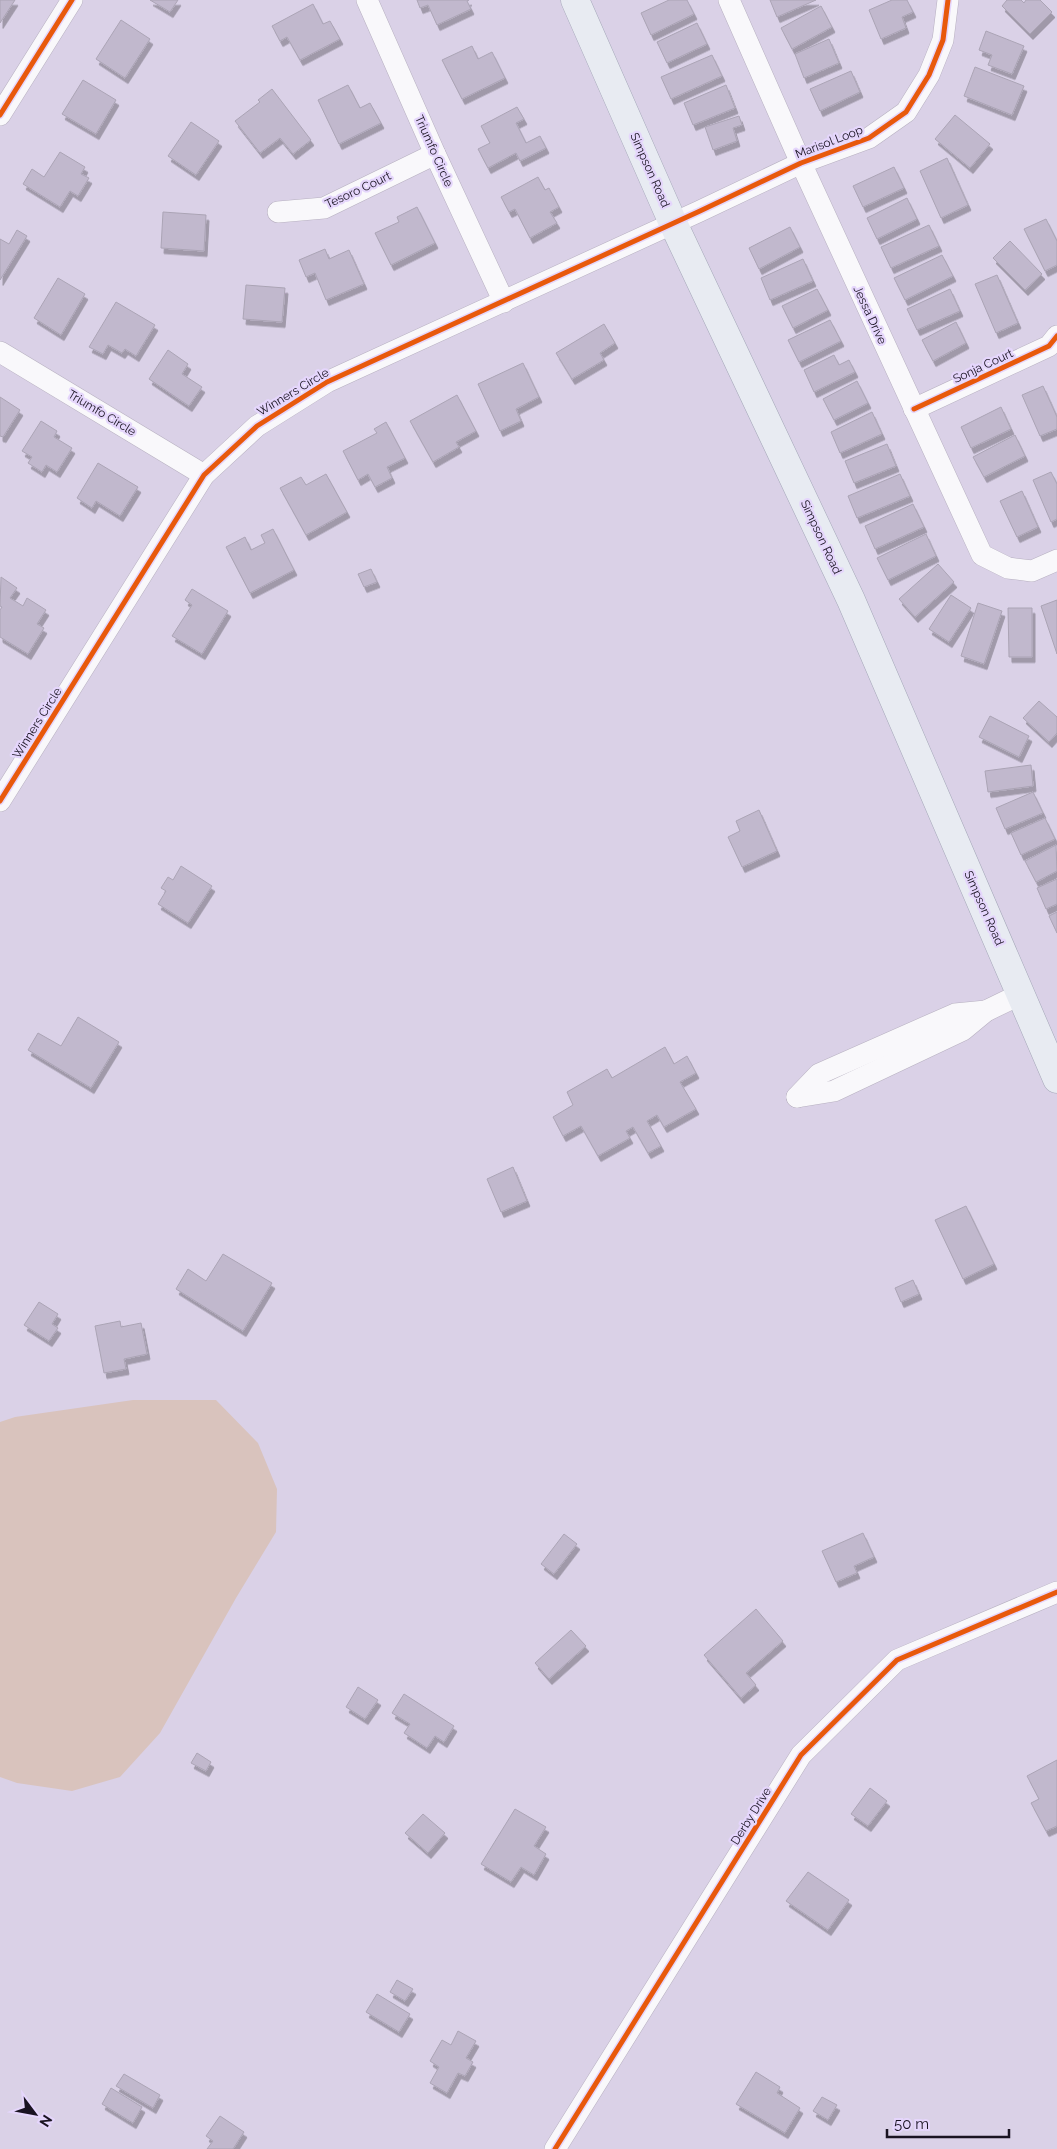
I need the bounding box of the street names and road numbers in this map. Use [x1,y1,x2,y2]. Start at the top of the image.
street label: Triumfo Circle [412,113,456,189]
street label: Marisol Loop [793,123,865,161]
street label: Simpson Road [627,131,673,209]
street label: Tesoro Court [323,169,393,211]
street label: Jessa Drive [850,284,890,346]
street label: Sonja Court [951,346,1015,386]
street label: Winners Circle [255,365,331,419]
street label: Triumfo Circle [65,387,139,439]
street label: Simpson Road [798,498,844,576]
street label: Winners Circle [10,685,64,761]
street label: Simpson Road [961,869,1007,947]
street label: Derby Drive [728,1785,774,1847]

